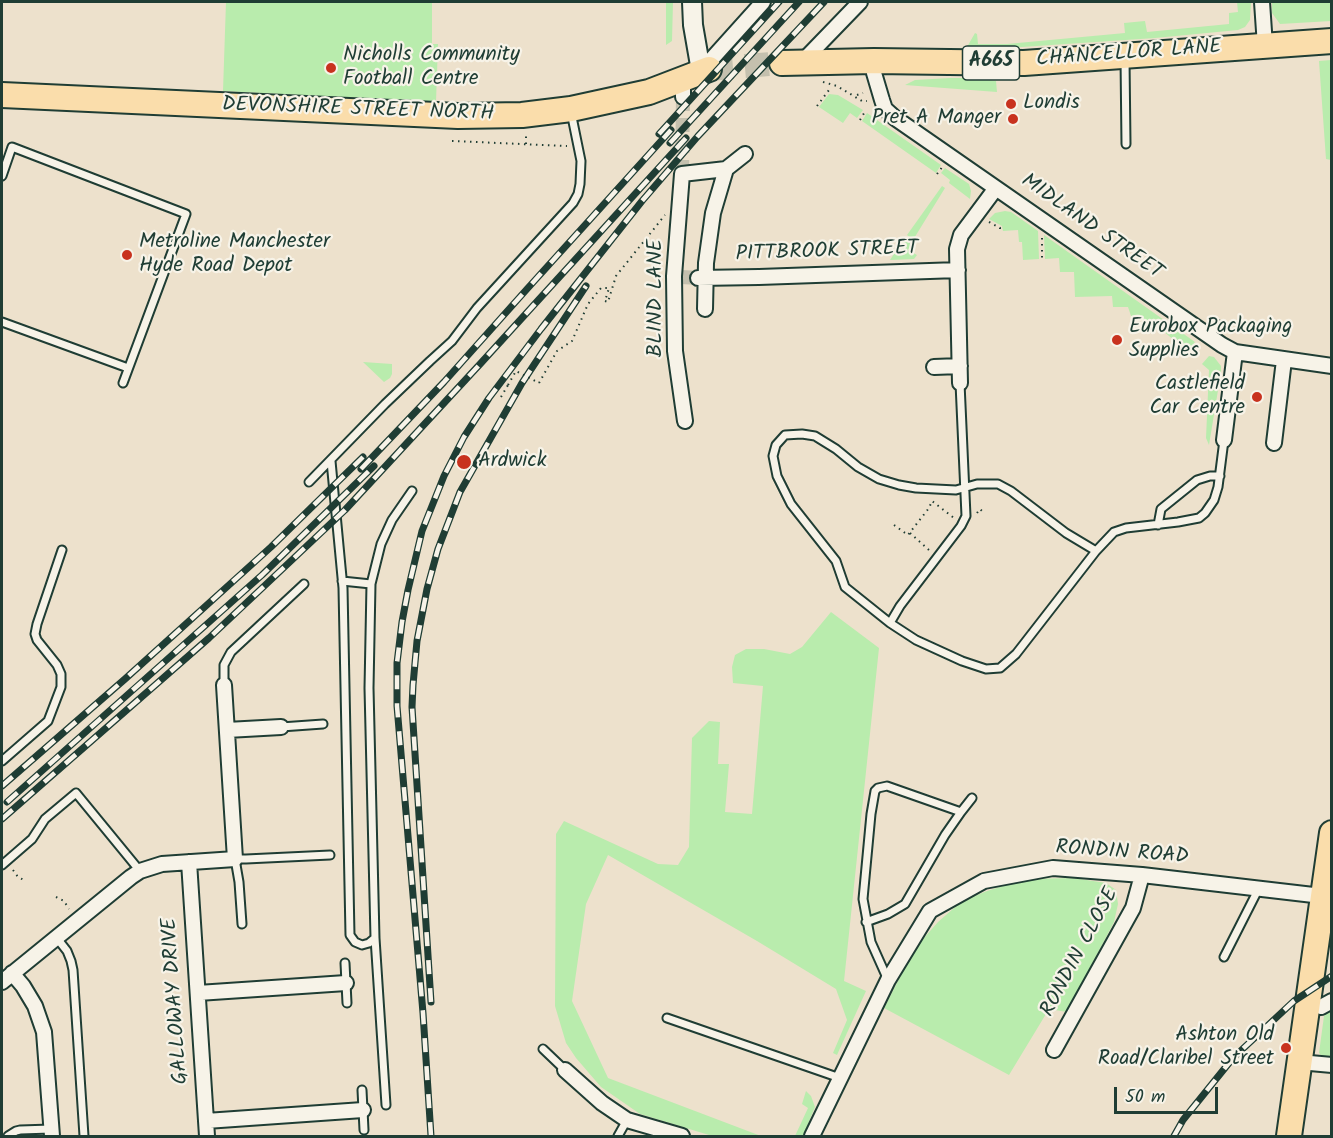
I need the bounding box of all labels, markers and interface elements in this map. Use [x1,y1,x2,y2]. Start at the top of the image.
street label: CHANCELLOR LANE [1035,36,1223,74]
place label: Nicholls Community Football Centre [343,43,520,93]
road number: A665 [962,46,1020,80]
marker: Nicholls Community Football Centre [324,61,338,75]
place label: Londis [1023,91,1080,117]
street label: DEVONSHIRE STREET NORTH [221,94,495,128]
marker: Londis [1004,97,1018,111]
place label: Pret A Manger [871,106,1001,132]
marker: Pret A Manger [1006,112,1020,126]
street label: MIDLAND STREET [1015,170,1167,286]
place label: Metroline Manchester Hyde Road Depot [139,230,330,280]
street label: PITTBROOK STREET [735,237,919,269]
street label: BLIND LANE [644,239,670,357]
marker: Metroline Manchester Hyde Road Depot [120,248,134,262]
place label: Eurobox Packaging Supplies [1129,315,1292,365]
marker: Eurobox Packaging Supplies [1110,333,1124,347]
place label: Castlefield Car Centre [1149,372,1245,422]
marker: Castlefield Car Centre [1250,390,1264,404]
place label: Ardwick [478,449,547,475]
marker: Ardwick [455,453,473,471]
street label: RONDIN ROAD [1055,837,1189,871]
street label: RONDIN CLOSE [1036,884,1126,1022]
street label: GALLOWAY DRIVE [159,917,195,1085]
place label: Ashton Old Road/Claribel Street [1098,1023,1274,1073]
marker: Ashton Old Road/Claribel Street [1279,1041,1293,1055]
scale bar [1117,1075,1220,1113]
text: 50 m [1125,1083,1165,1112]

